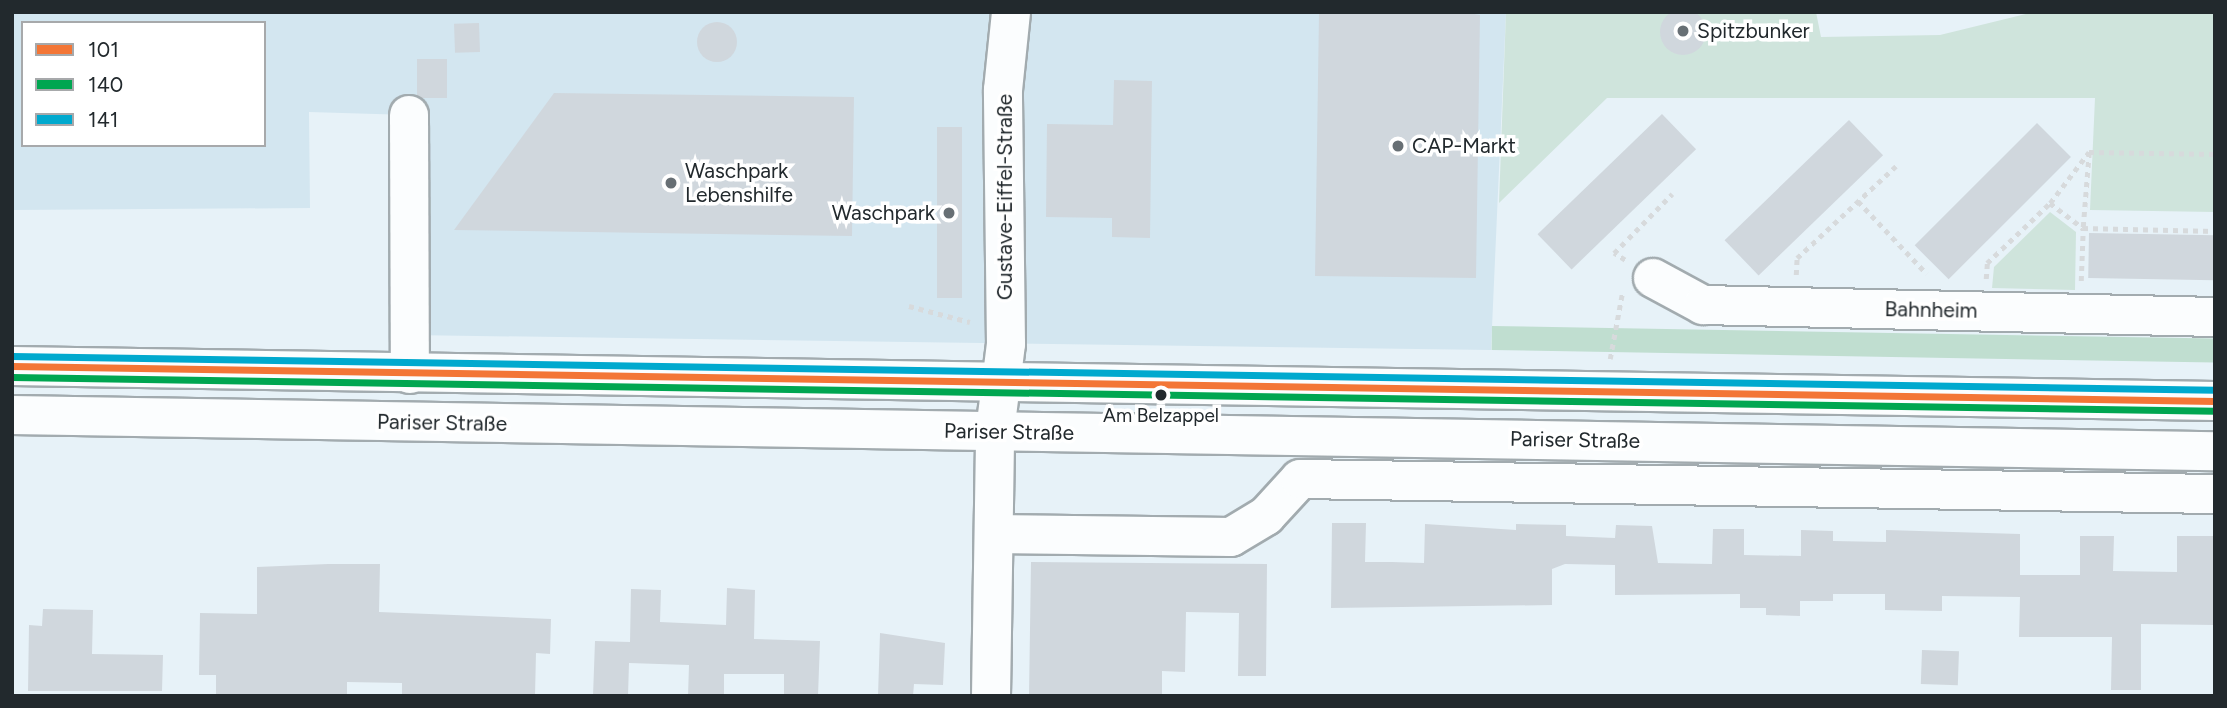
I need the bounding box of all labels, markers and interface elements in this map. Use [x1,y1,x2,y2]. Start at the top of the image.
place label: Spitzbunker [1697,18,1810,44]
legend [21,21,266,147]
marker: Spitzbunker [1675,23,1691,39]
text: 101 [88,37,119,62]
text: 140 [88,72,123,97]
street label: Gustave-Eiffel-Straße [992,94,1018,300]
text: 141 [88,107,118,132]
place label: CAP-Markt [1412,133,1516,159]
marker: CAP-Markt [1390,138,1406,154]
place label: Waschpark Lebenshilfe [685,158,793,208]
marker: Waschpark Lebenshilfe [663,175,679,191]
place label: Waschpark [832,200,935,226]
marker: Waschpark [941,205,957,221]
street label: Bahnheim [1884,297,1978,323]
marker: Am Belzappel [1154,388,1168,402]
place label: Am Belzappel [1103,405,1219,427]
street label: Pariser Straße [377,409,507,437]
street label: Pariser Straße [944,418,1074,446]
street label: Pariser Straße [1510,426,1640,454]

